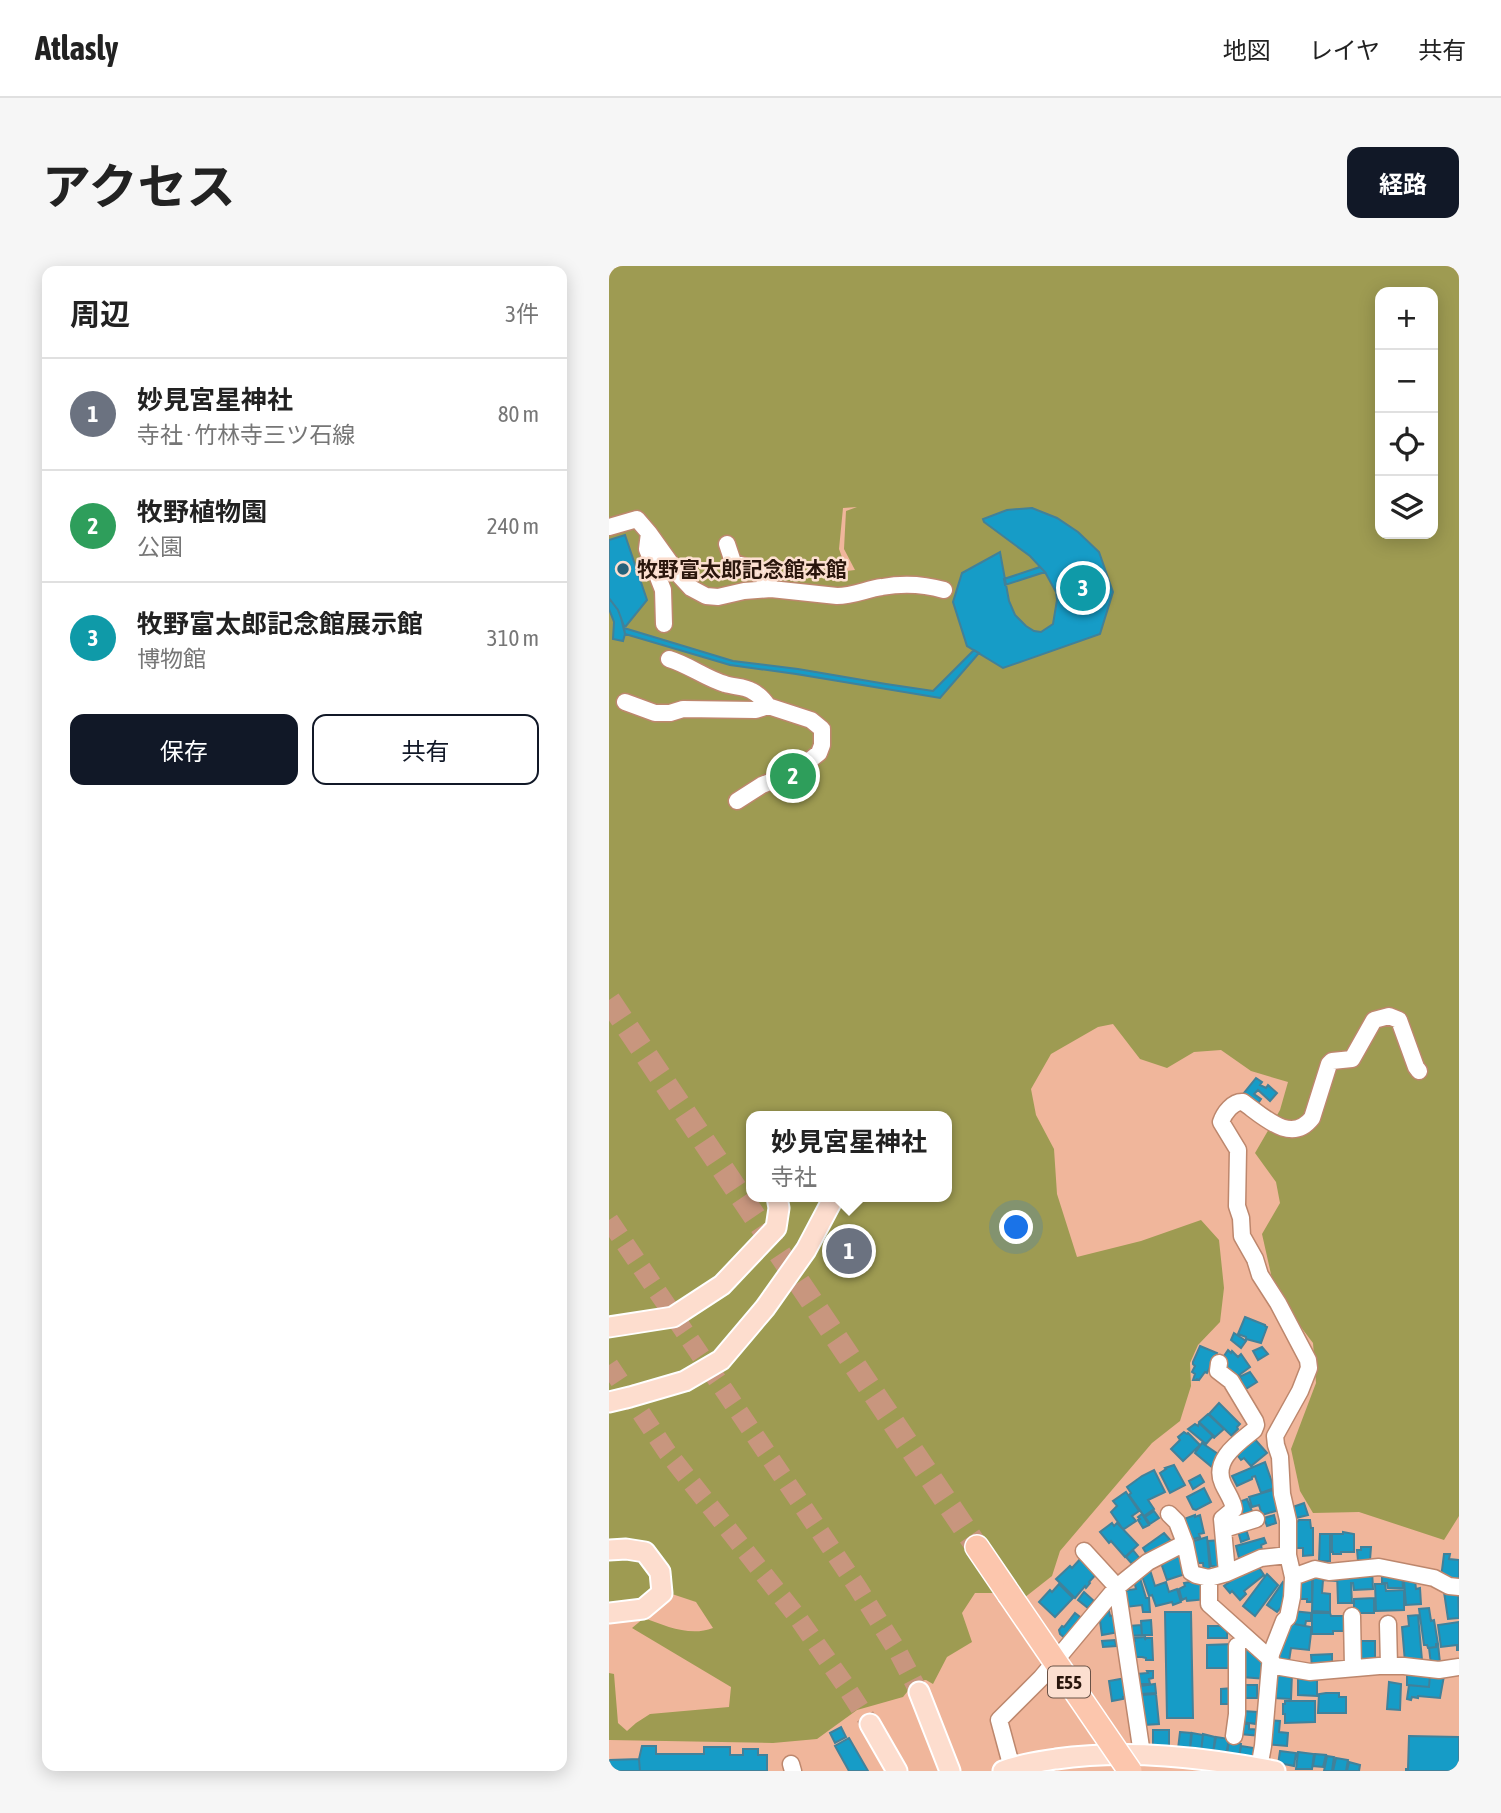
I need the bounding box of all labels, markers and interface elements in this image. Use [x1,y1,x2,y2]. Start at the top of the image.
text: Atlasly [35,29,118,67]
text: 地図 [1223,37,1271,64]
text: レイヤ [1309,37,1380,64]
text: 共有 [1418,37,1466,64]
button: 経路 [1347,147,1459,218]
text: アクセス [42,158,236,214]
map controls [1375,287,1438,539]
button: + [1375,287,1438,350]
text: 周辺 [70,297,130,331]
text: 3件 [505,301,539,327]
button: − [1375,350,1438,413]
text: 妙見宮星神社 [137,385,293,415]
text: 1 [88,401,98,427]
text: 80 m [498,401,539,427]
button: locate [1375,413,1438,476]
text: 寺社 · 竹林寺三ツ石線 [137,422,355,448]
button: layers [1375,476,1438,539]
text: 牧野植物園 [137,497,267,527]
text: 2 [88,513,98,539]
text: 240 m [487,513,539,539]
text: 公園 [137,534,183,560]
place label: 牧野富太郎記念館本館 [637,557,847,581]
marker: 牧野富太郎記念館本館 [615,561,631,577]
pin: 3 [1060,562,1106,614]
text: 牧野富太郎記念館展示館 [137,609,423,639]
text: 3 [88,625,98,651]
text: 310 m [487,625,539,651]
text: 博物館 [137,646,206,672]
button: 保存 [70,714,298,785]
button: 共有 [312,714,539,785]
pin: 2 [770,750,816,802]
popup [746,1111,952,1202]
text: 妙見宮星神社 [771,1127,927,1157]
text: 寺社 [771,1164,817,1190]
your location [999,1210,1033,1244]
pin: 1 [826,1225,872,1277]
road number: E55 [1048,1666,1090,1698]

